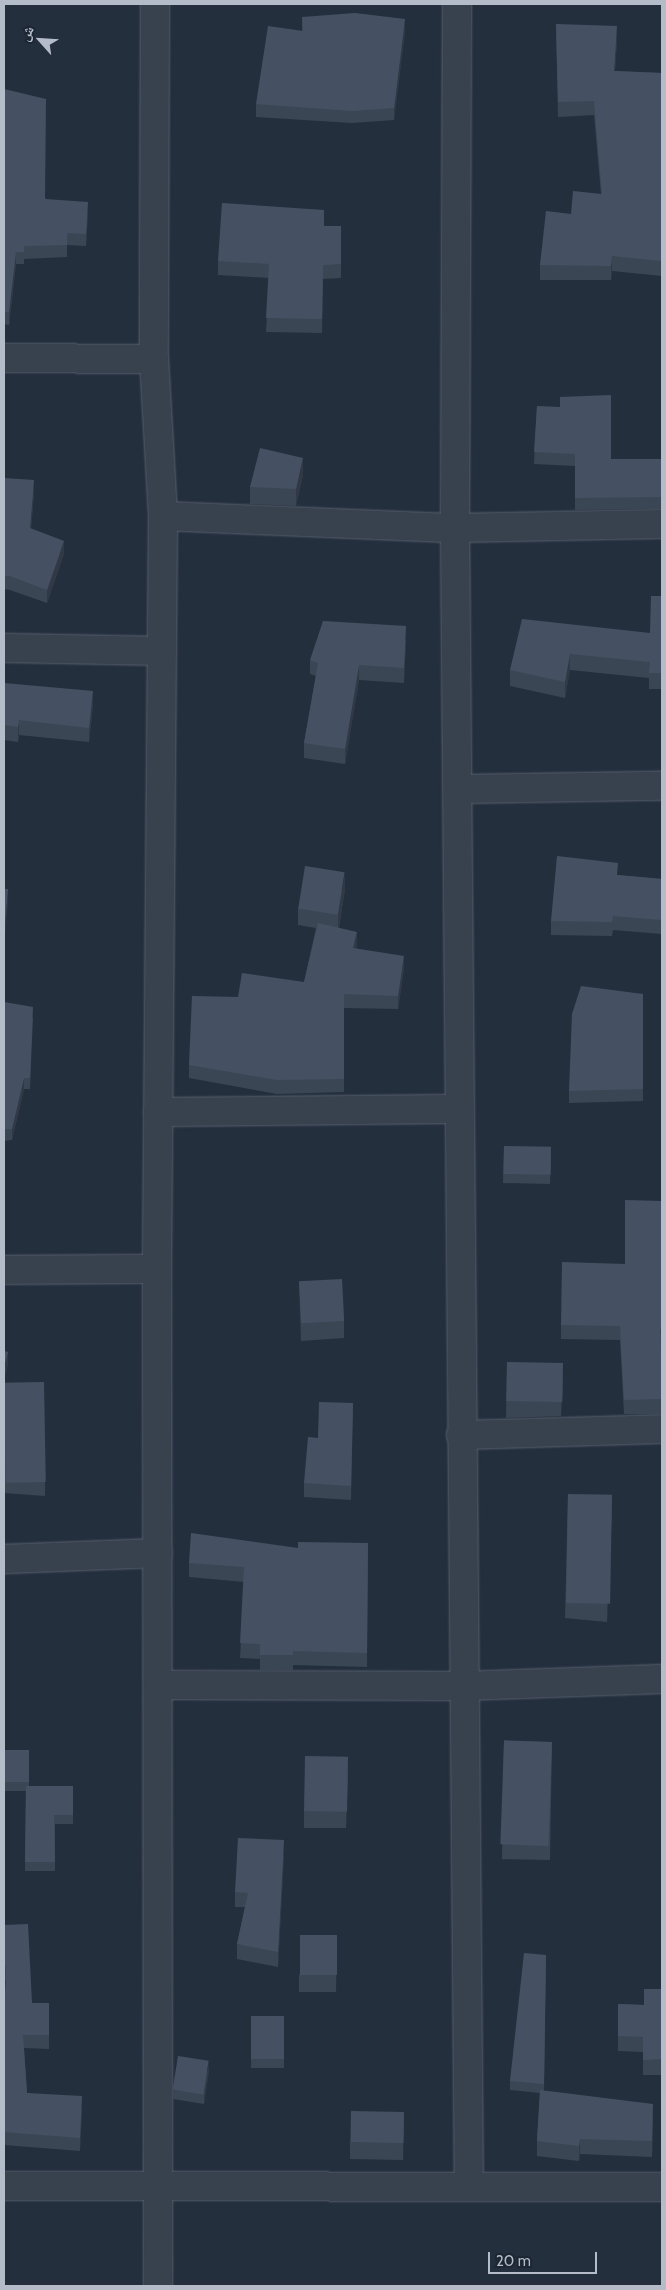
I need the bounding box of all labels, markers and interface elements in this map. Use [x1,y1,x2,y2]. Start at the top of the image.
north arrow [15,15,65,65]
text: ش [15,23,38,44]
scale bar [491,2242,600,2274]
text: 20 m [496,2252,531,2270]

